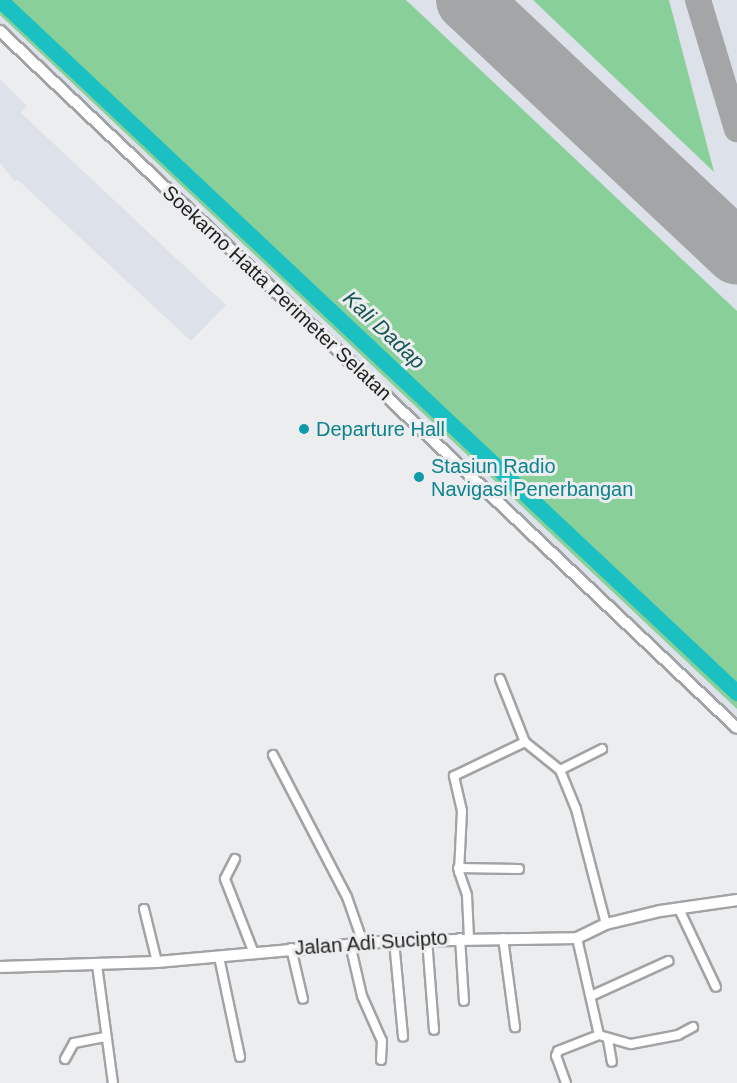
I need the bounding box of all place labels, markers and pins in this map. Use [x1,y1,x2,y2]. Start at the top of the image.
place label: Departure Hall [316,417,445,441]
marker: Departure Hall [297,422,311,436]
place label: Stasiun Radio Navigasi Penerbangan [431,454,633,501]
marker: Stasiun Radio Navigasi Penerbangan [412,470,426,484]

